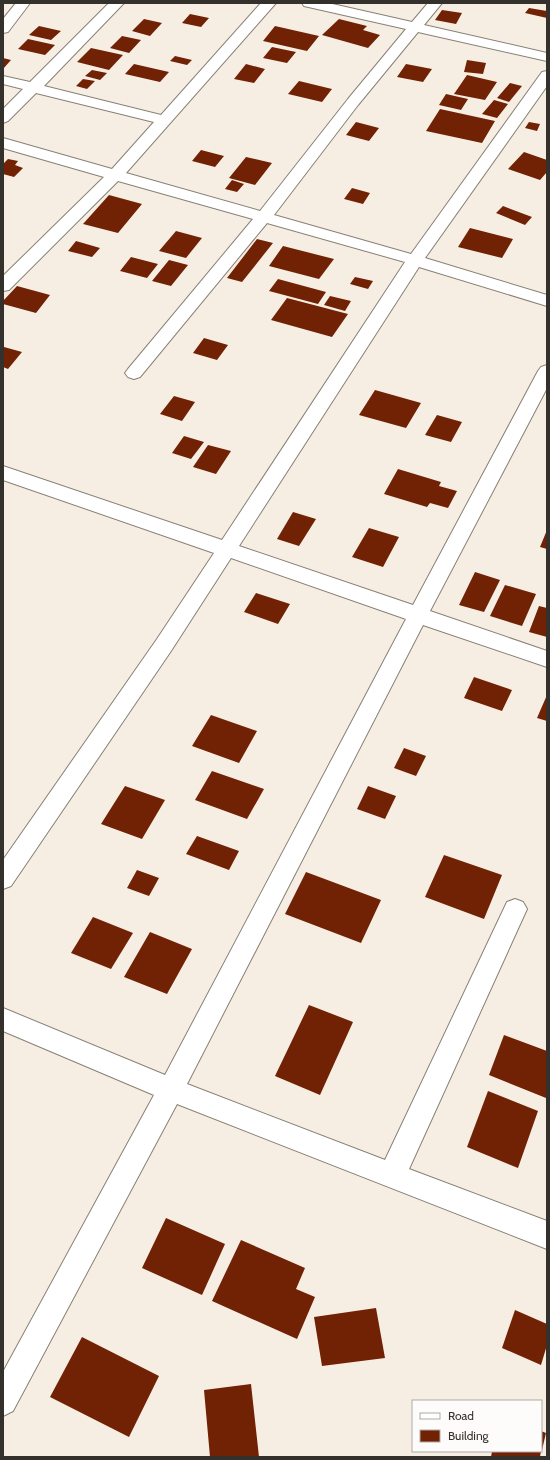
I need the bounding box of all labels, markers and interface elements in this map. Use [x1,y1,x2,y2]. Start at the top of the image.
legend [412,1400,542,1452]
text: Road [448,1408,474,1423]
text: Building [448,1428,490,1443]

